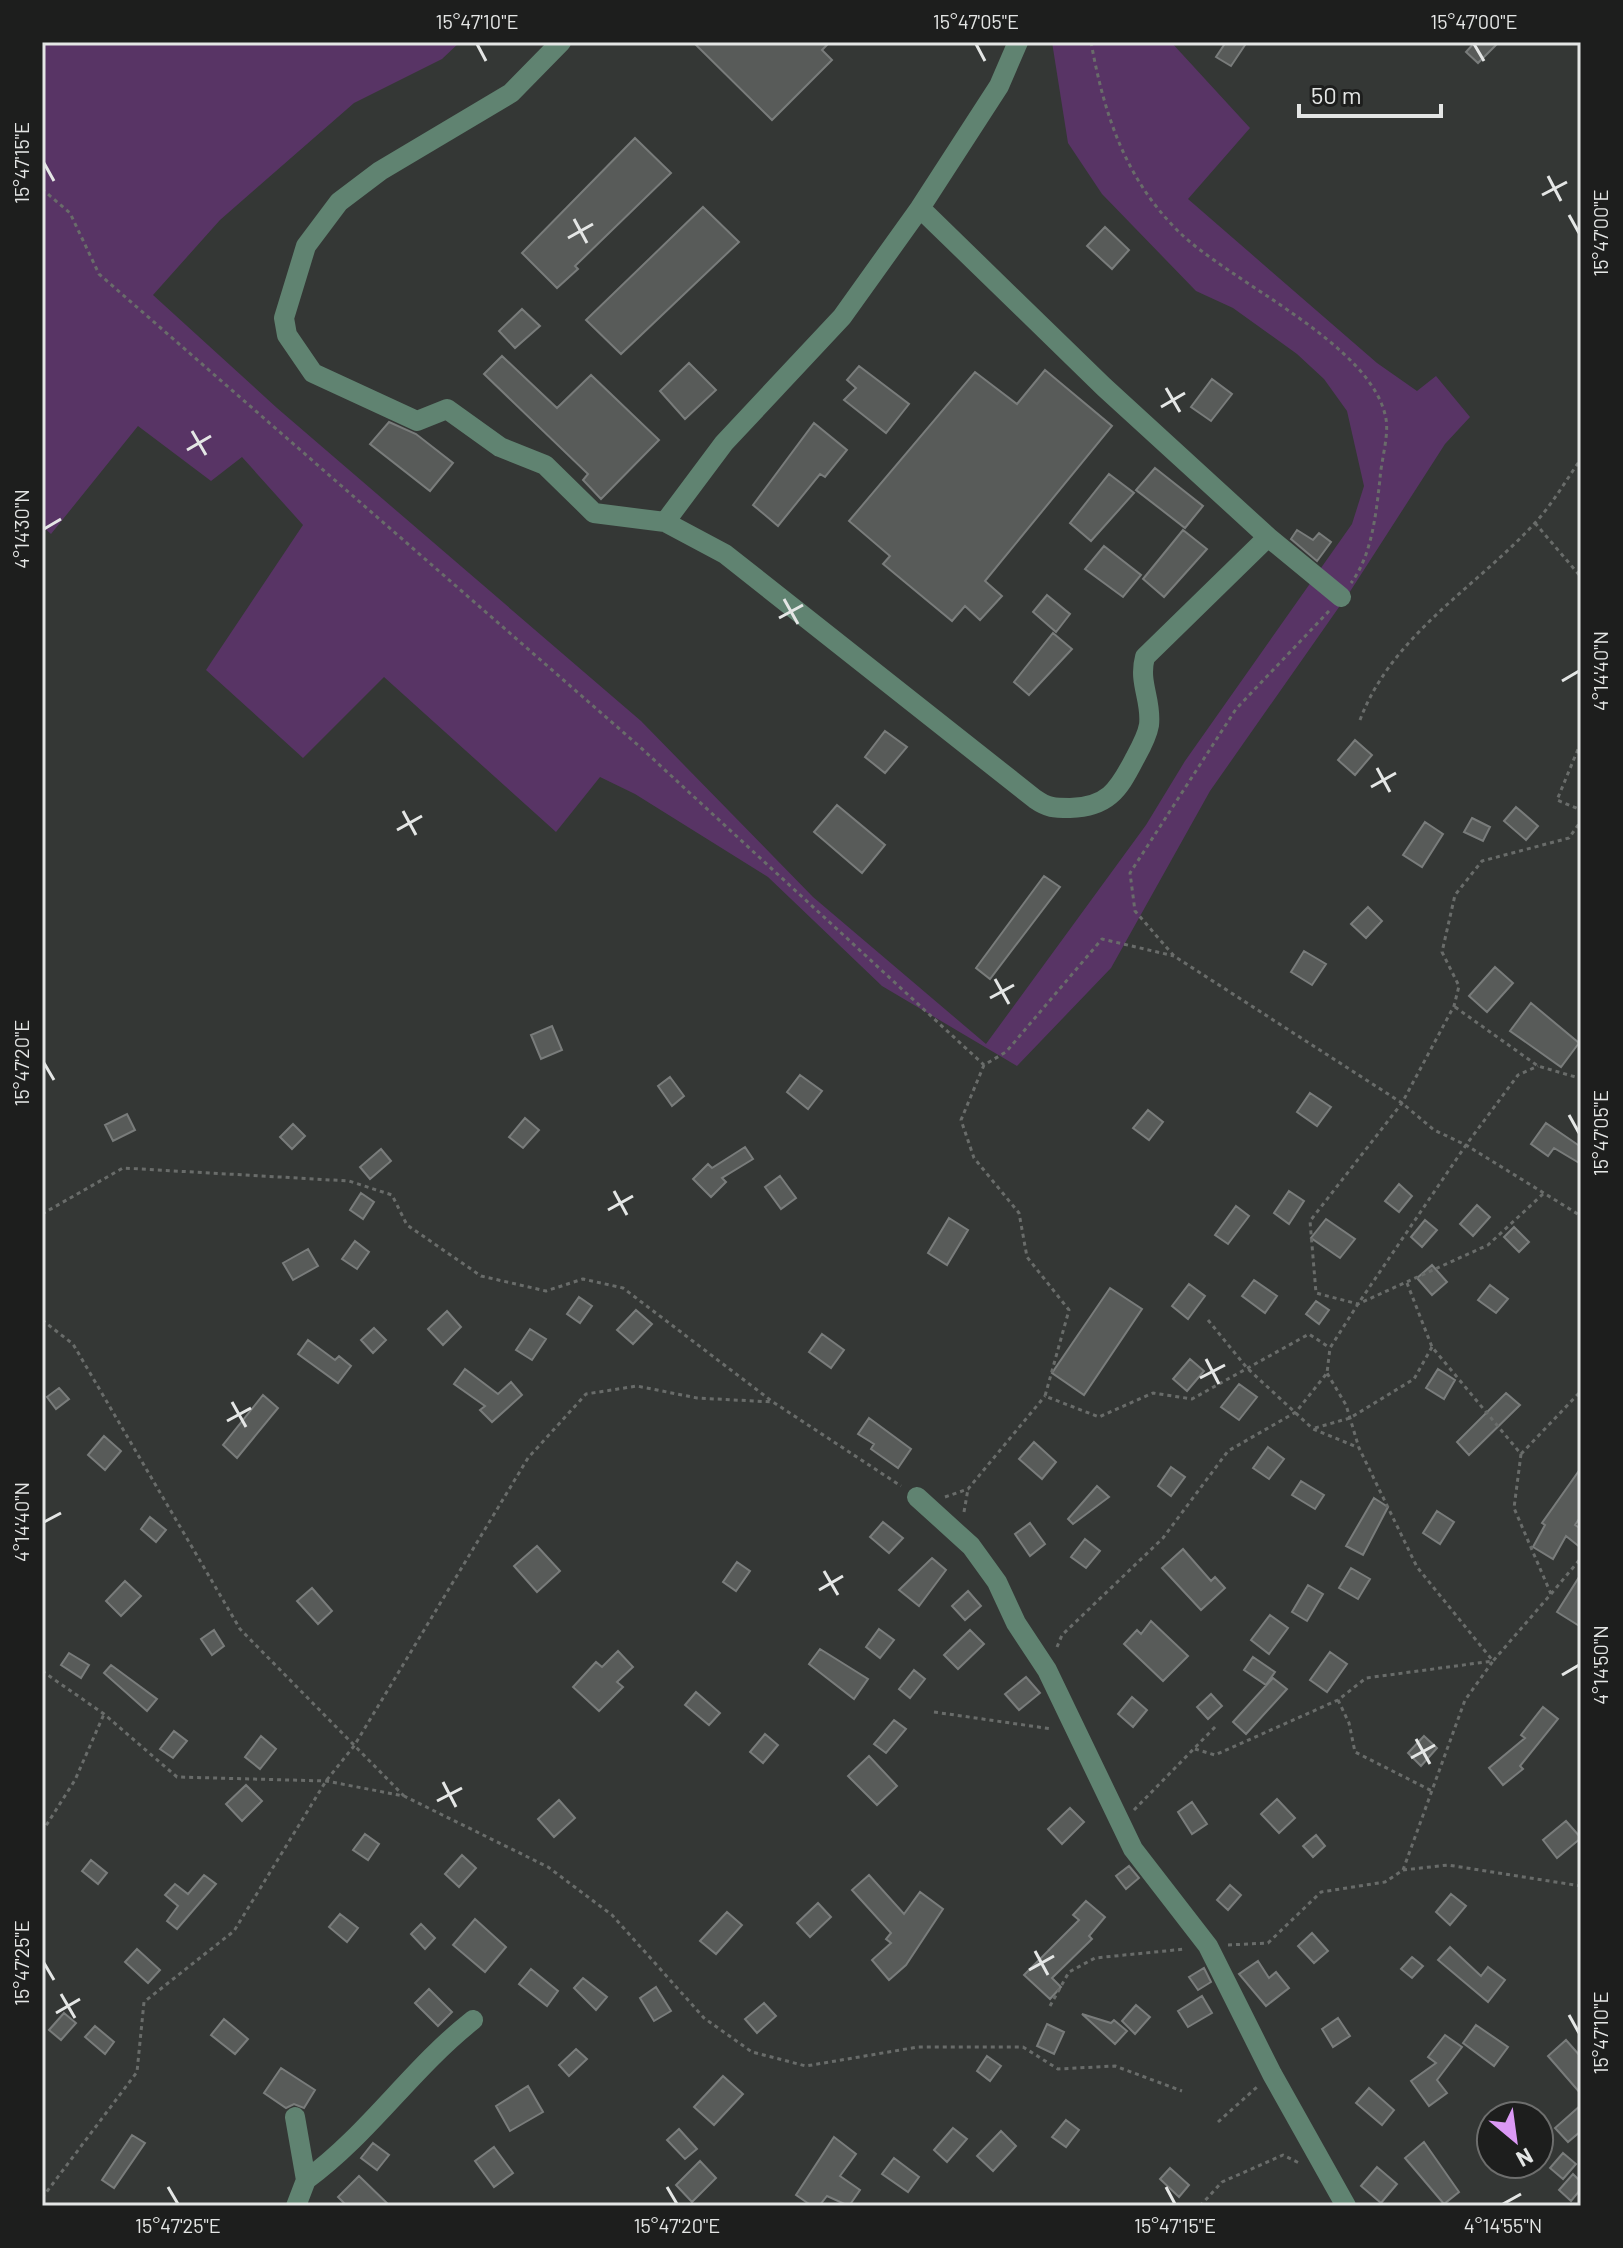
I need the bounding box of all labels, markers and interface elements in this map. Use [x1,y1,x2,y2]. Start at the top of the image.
text: 15°47'10"E [435,9,519,33]
text: 15°47'05"E [933,9,1019,33]
text: 15°47'00"E [1430,9,1518,33]
scale bar [1299,68,1441,118]
text: 50 m [1311,80,1362,109]
text: 15°47'15"E [9,122,33,204]
text: 15°47'00"E [1588,189,1612,277]
text: 4°14'30"N [9,489,33,569]
text: 4°14'40"N [1588,631,1612,711]
text: 15°47'20"E [9,1020,33,1106]
text: 15°47'05"E [1588,1090,1612,1176]
text: 4°14'40"N [9,1482,33,1562]
text: 4°14'50"N [1588,1625,1612,1705]
text: 15°47'25"E [9,1920,33,2006]
text: 15°47'10"E [1588,1991,1612,2075]
north arrow [1475,2100,1555,2180]
text: N [1512,2143,1538,2173]
text: 15°47'25"E [135,2213,221,2237]
text: 15°47'20"E [634,2213,720,2237]
text: 15°47'15"E [1134,2213,1216,2237]
text: 4°14'55"N [1464,2213,1542,2237]

